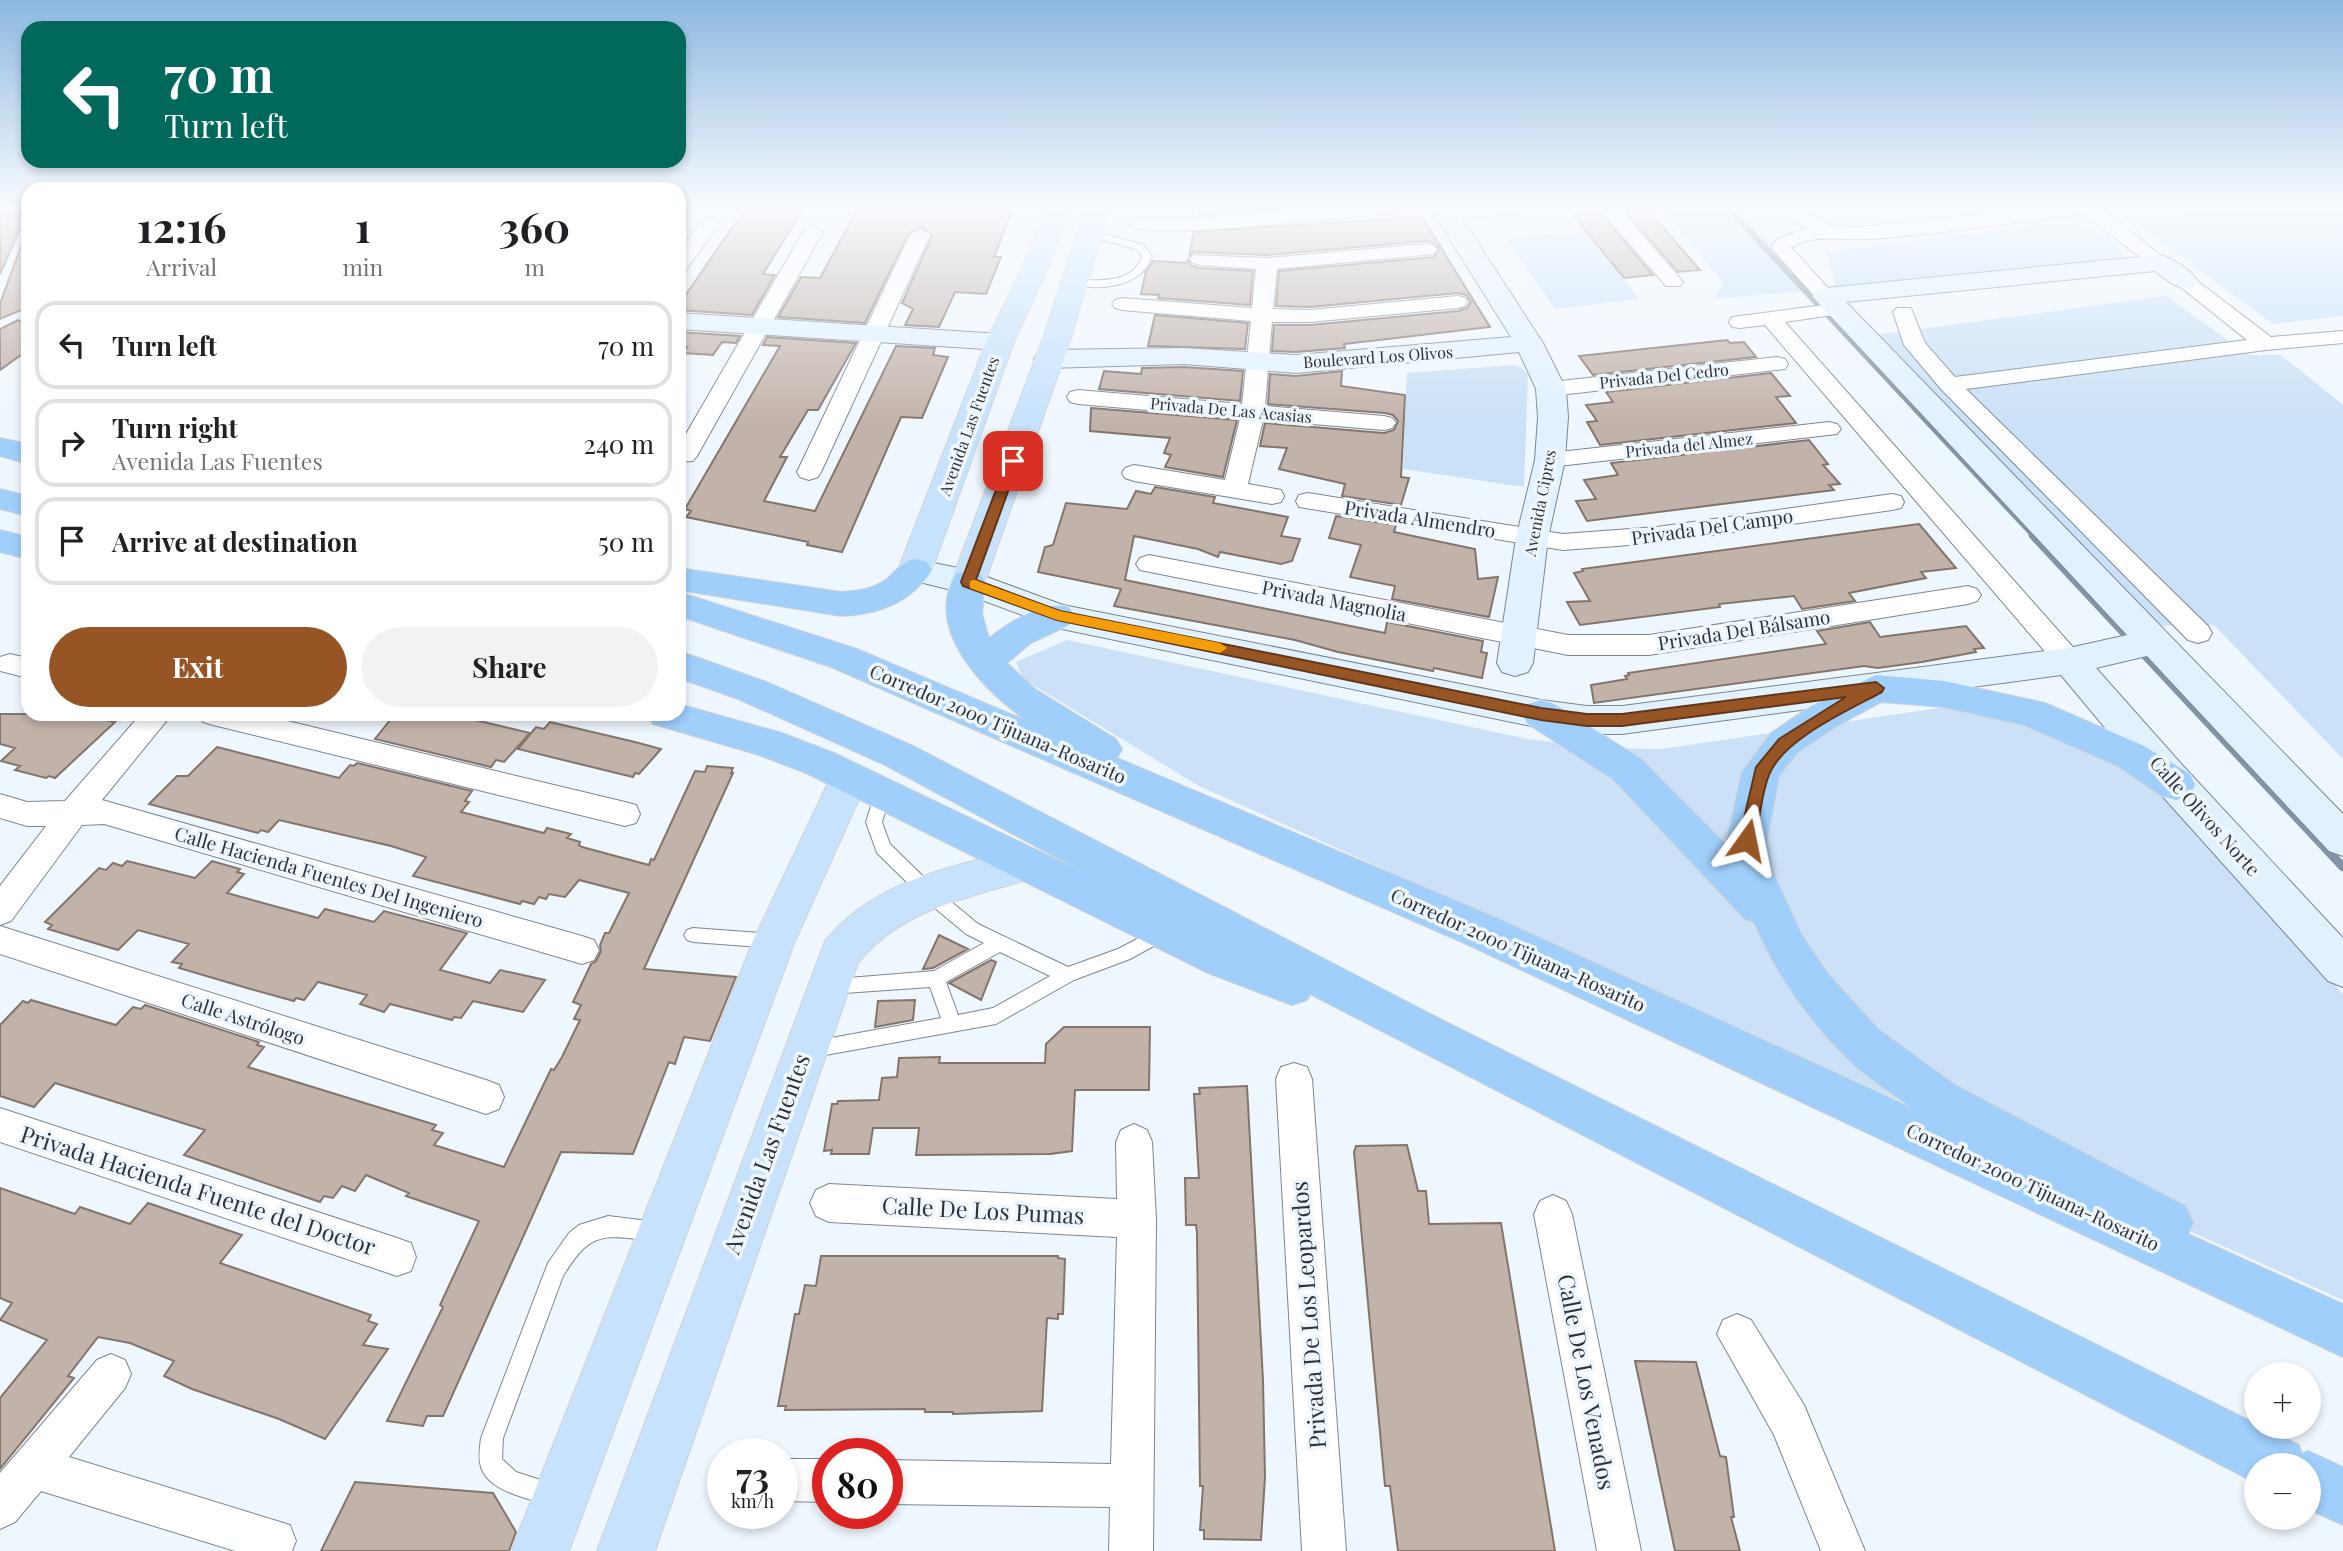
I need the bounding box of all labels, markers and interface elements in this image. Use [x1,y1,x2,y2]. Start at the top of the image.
text: 70 m [164,40,274,105]
icon: left [49,49,140,140]
text: Turn left [164,103,288,146]
text: 12:16 [137,198,227,254]
text: 1 [355,198,371,254]
text: 360 [499,198,570,254]
text: Arrival [146,251,217,282]
text: min [342,251,383,282]
text: m [524,251,545,282]
icon: left [53,326,91,364]
text: Turn left [112,328,217,363]
text: 70 m [598,328,654,363]
street label: Boulevard Los Olivos [1302,341,1454,372]
street label: Avenida Las Fuentes [933,353,1003,499]
street label: Privada Del Cedro [1598,358,1730,393]
street label: Privada De Las Acasias [1149,392,1313,427]
text: Turn right [112,410,238,445]
icon: right [53,424,91,462]
text: 240 m [584,426,654,461]
street label: Privada del Almez [1624,427,1754,462]
pin [983,431,1043,491]
icon: arrive [994,442,1032,480]
text: Avenida Las Fuentes [112,445,323,476]
street label: Avenida Cipres [1519,448,1560,559]
street label: Privada Almendro [1343,493,1498,543]
street label: Privada Del Campo [1629,502,1794,550]
icon: arrive [53,522,91,560]
text: Arrive at destination [112,524,358,559]
text: 50 m [598,524,654,559]
street label: Privada Magnolia [1260,573,1409,627]
street label: Privada Del Bálsamo [1656,603,1832,655]
button: Exit [49,627,347,707]
button: Share [361,627,658,707]
street label: Corredor 2000 Tijuana-Rosarito [866,657,1131,789]
street label: Calle Olivos Norte [2145,750,2267,881]
position arrow [1710,803,1784,877]
street label: Calle Hacienda Fuentes Del Ingeniero [172,819,487,933]
street label: Corredor 2000 Tijuana-Rosarito [1387,881,1650,1017]
street label: Calle Astrólogo [178,986,308,1050]
street label: Avenida Las Fuentes [715,1049,816,1259]
street label: Corredor 2000 Tijuana-Rosarito [1903,1116,2164,1256]
street label: Privada Hacienda Fuente del Doctor [17,1117,380,1262]
street label: Privada De Los Leopardos [1283,1180,1332,1450]
street label: Calle De Los Pumas [881,1189,1085,1230]
street label: Calle De Los Venados [1551,1271,1624,1492]
map controls [2244,1362,2321,1530]
button: + [2244,1362,2321,1439]
speed limit sign: 80 [812,1438,903,1529]
text: 73 [736,1451,769,1498]
button: − [2244,1453,2321,1530]
text: km/h [731,1489,774,1513]

